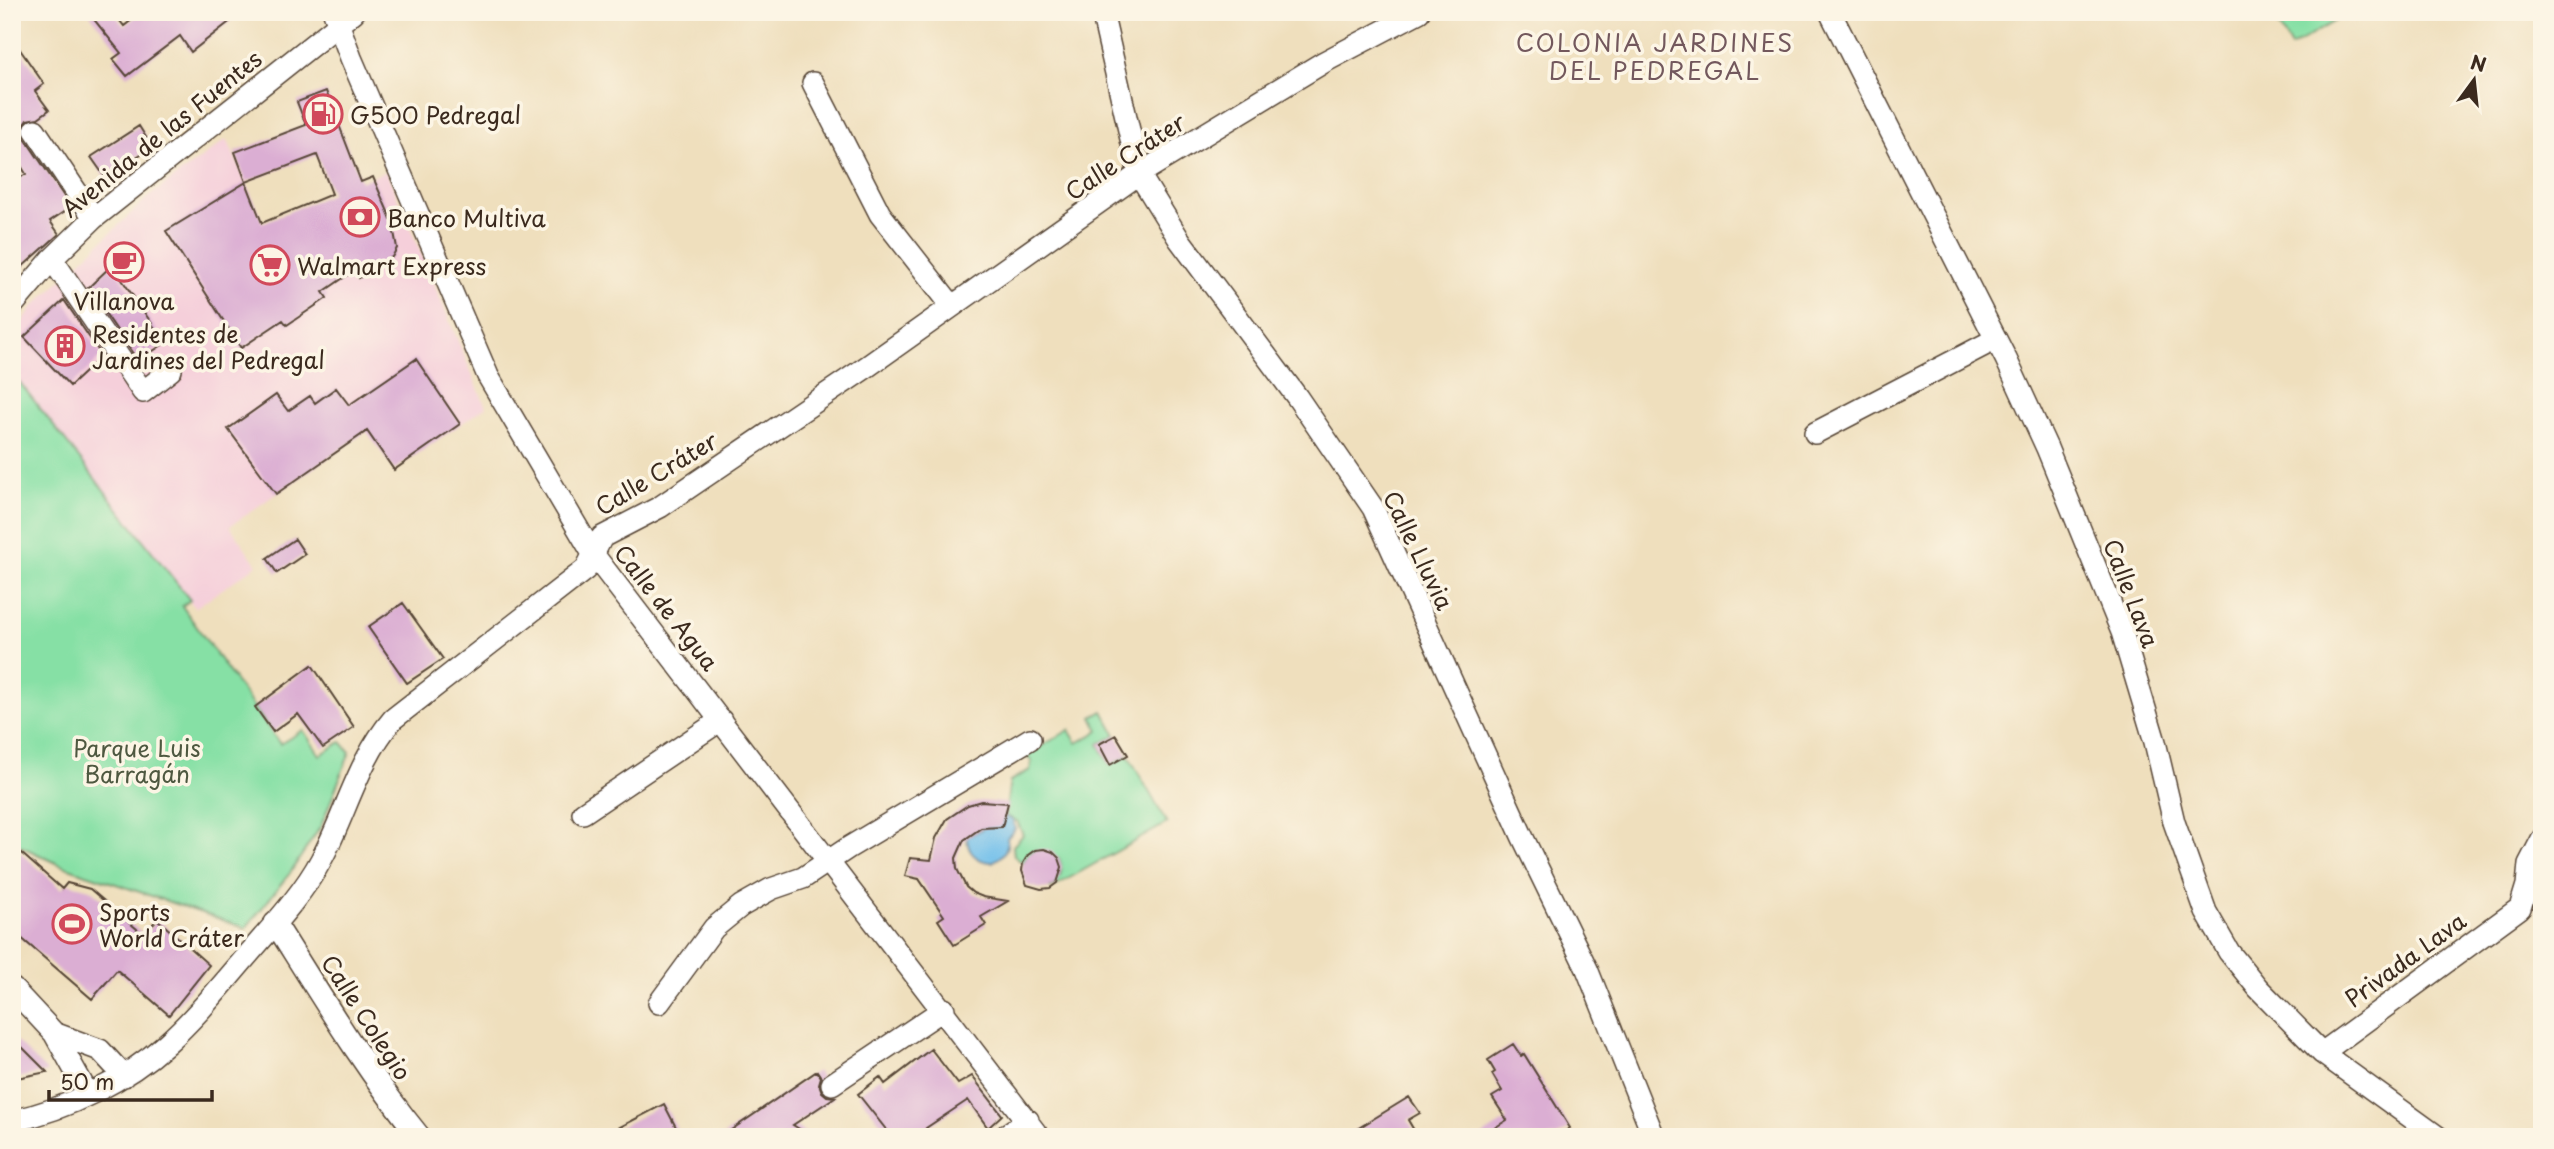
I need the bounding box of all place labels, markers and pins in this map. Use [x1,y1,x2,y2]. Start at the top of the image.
fuel station icon: G500 Pedregal [302,93,344,135]
place label: G500 Pedregal [350,97,521,132]
bank icon: Banco Multiva [339,196,381,238]
place label: Banco Multiva [387,200,546,235]
cafe icon: Villanova [103,241,145,283]
supermarket icon: Walmart Express [249,244,291,286]
place label: Walmart Express [297,248,487,283]
place label: Villanova [74,283,174,318]
place label: Residentes de Jardines del Pedregal [92,316,325,377]
building icon: Residentes de Jardines del Pedregal [44,325,86,367]
place label: Sports World Cráter [99,894,244,955]
sports icon: Sports World Cráter [51,903,93,945]

